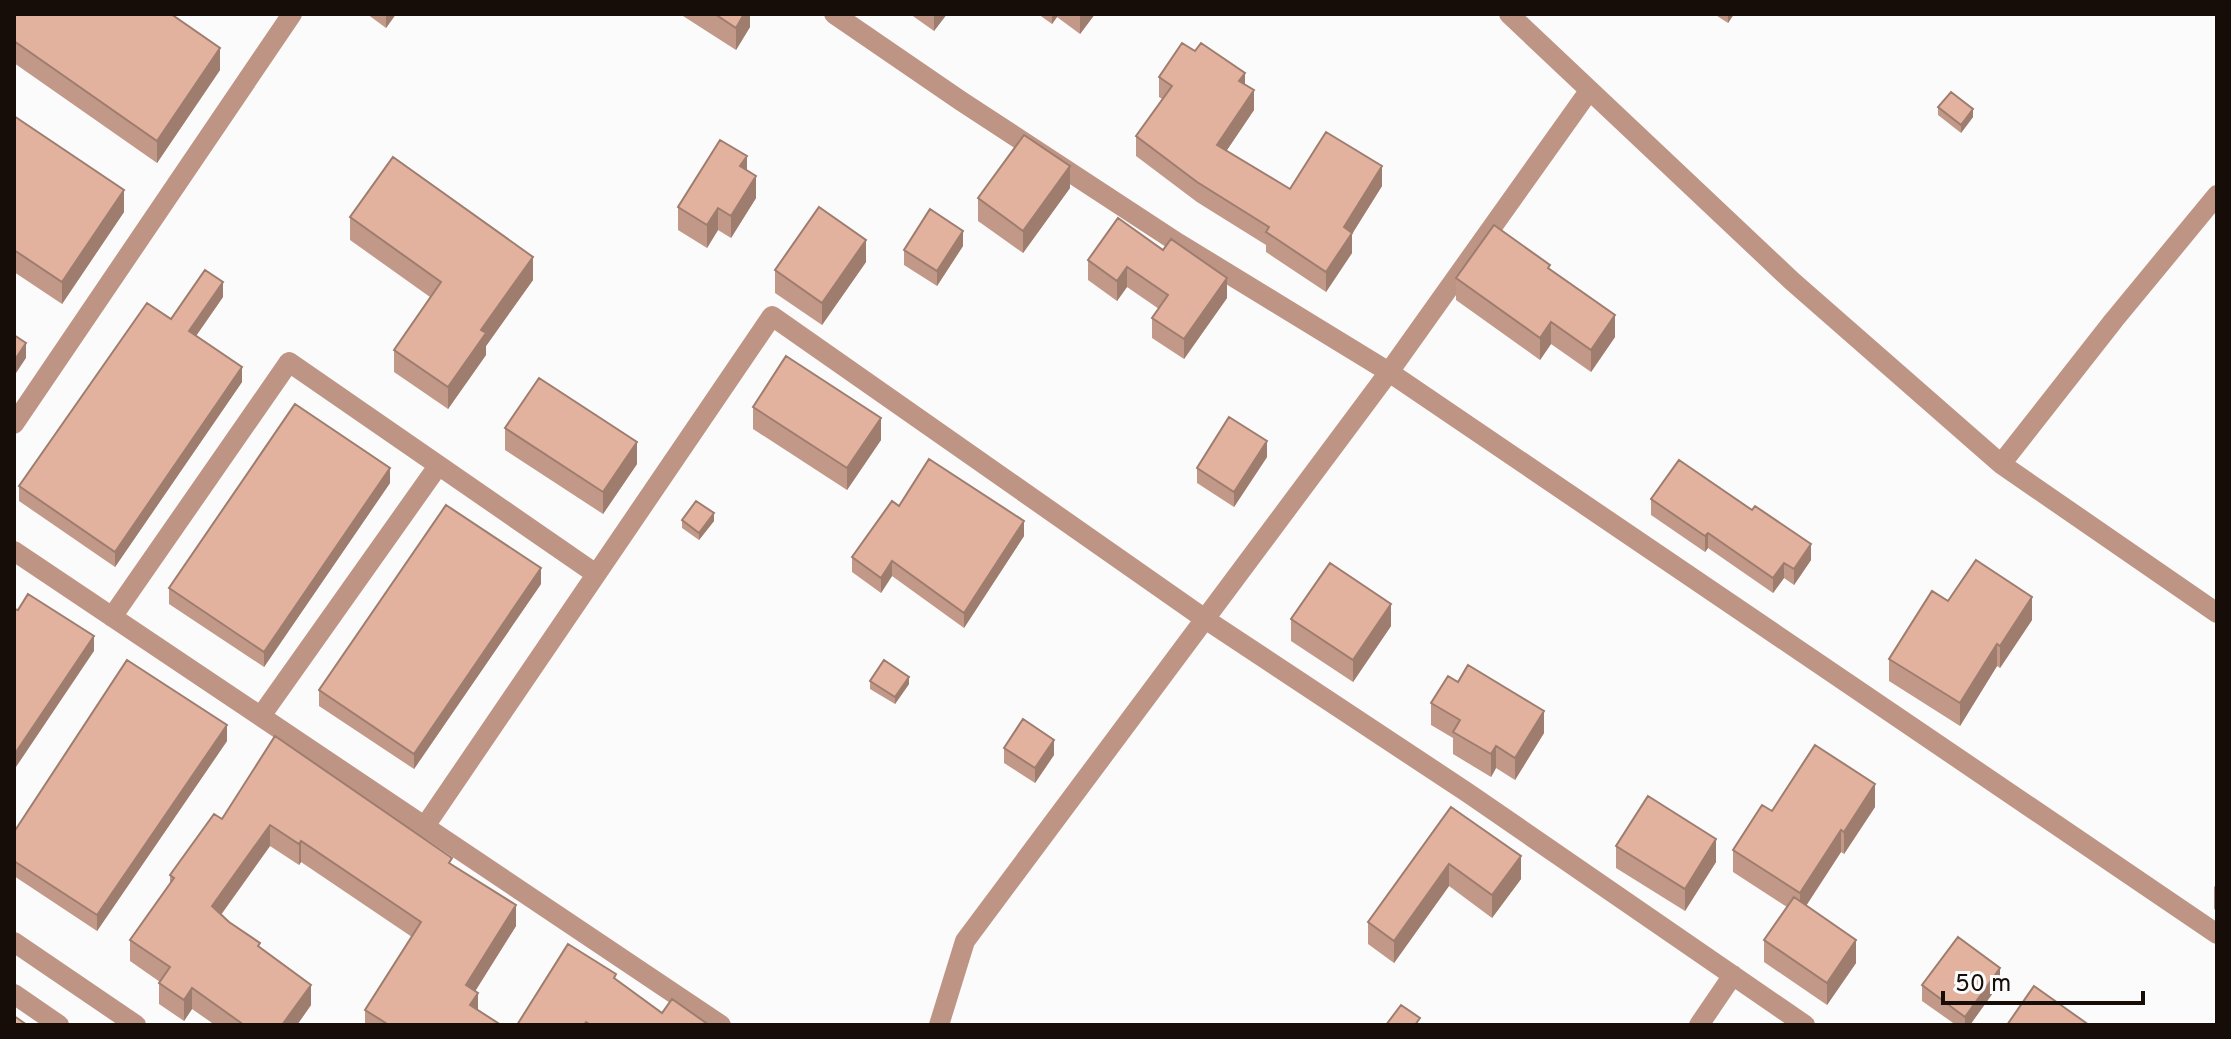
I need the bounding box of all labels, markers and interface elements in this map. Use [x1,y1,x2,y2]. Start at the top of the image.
scale bar [1943,955,2143,1005]
text: 50 m [1955,970,2011,1000]

